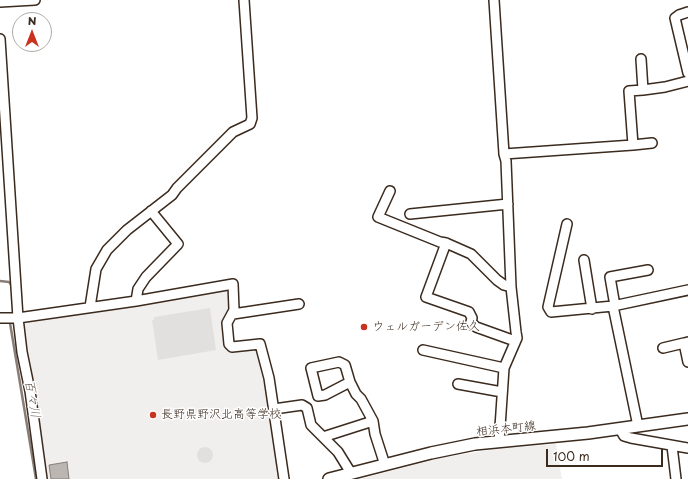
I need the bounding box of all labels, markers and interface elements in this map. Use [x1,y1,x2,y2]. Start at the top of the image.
north arrow [12,12,52,52]
text: N [28,12,36,29]
place label: ウェルガーデン佐久 [372,320,480,334]
marker: ウェルガーデン佐久 [359,322,369,332]
water label: 百々川 [21,378,43,420]
place label: 長野県野沢北高等学校 [161,408,281,422]
marker: 長野県野沢北高等学校 [148,410,158,420]
street label: 相浜本町線 [475,419,537,439]
scale bar [548,441,665,467]
text: 100 m [553,447,590,465]

